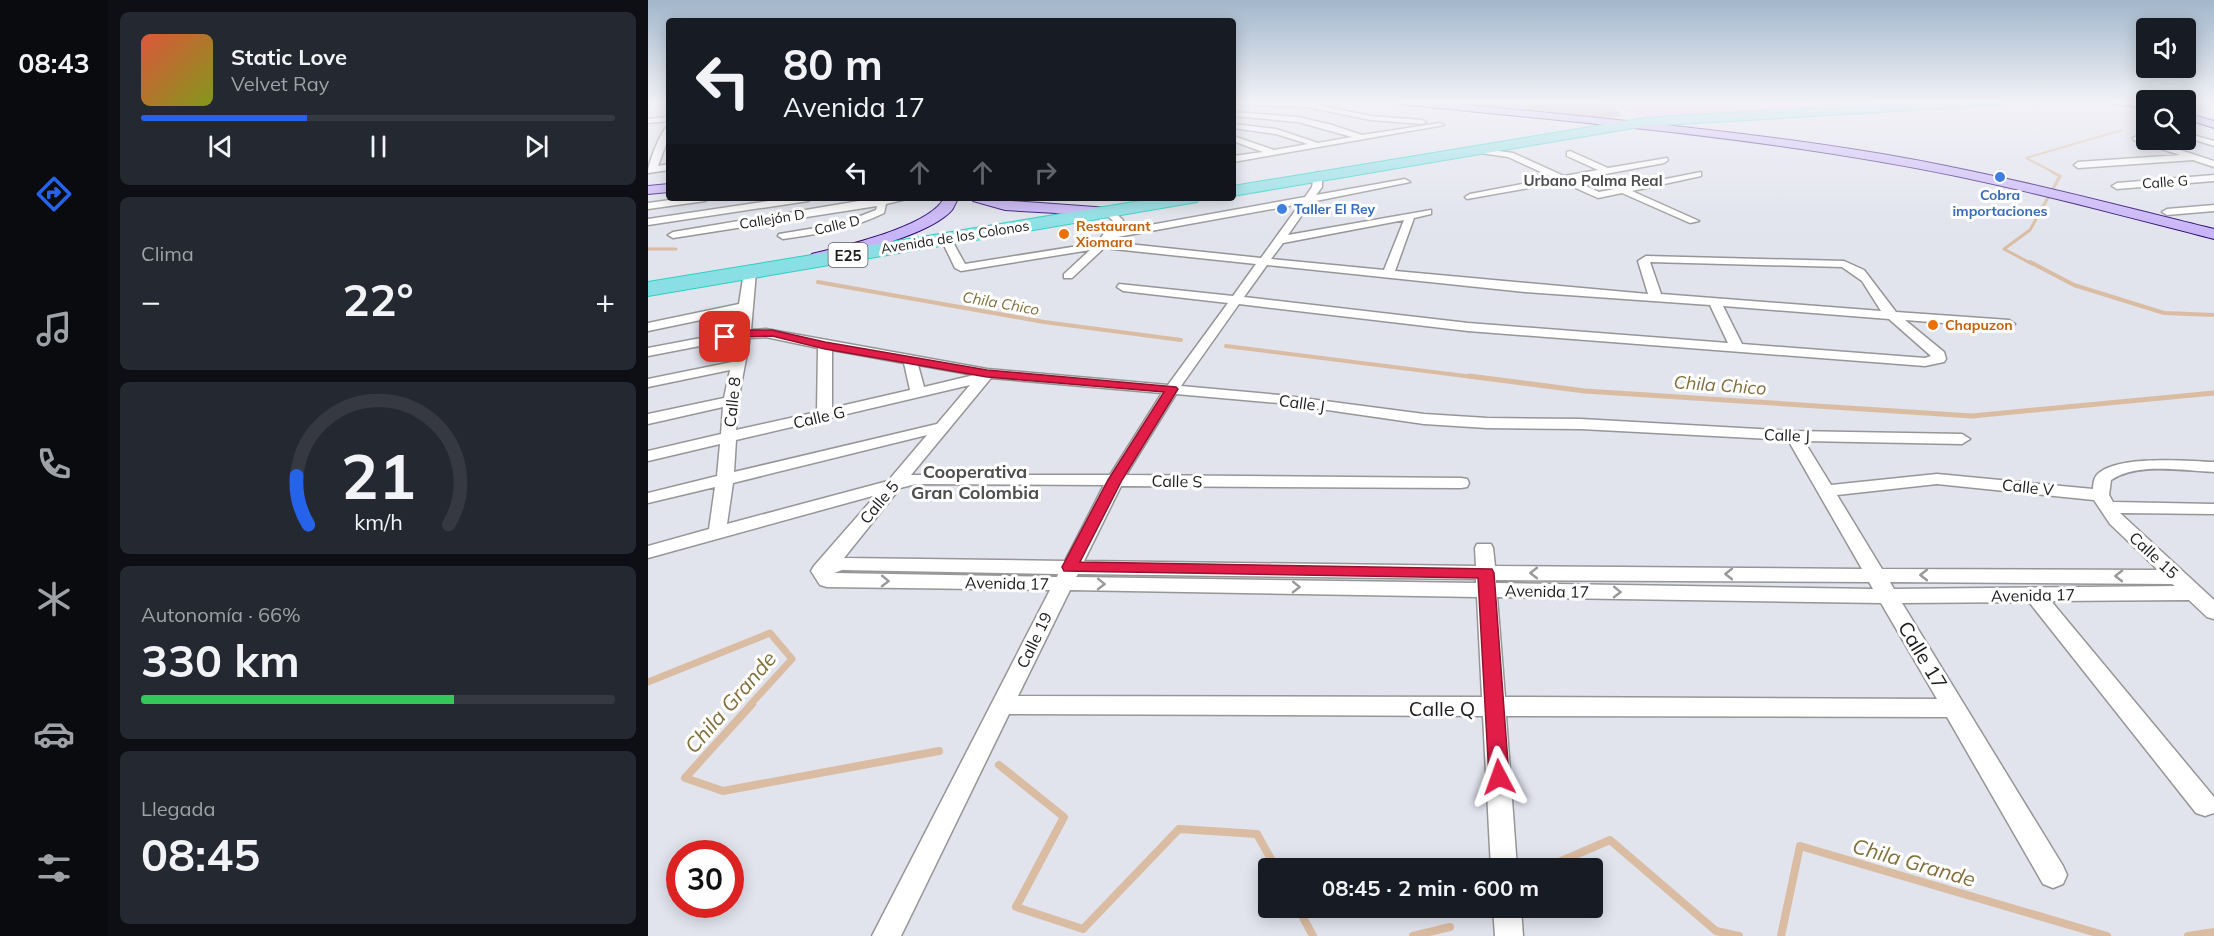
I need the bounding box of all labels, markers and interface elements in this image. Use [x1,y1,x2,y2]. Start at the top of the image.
map controls [2136,18,2196,150]
button: sound [2136,18,2196,78]
text: 80 m [783,38,883,91]
icon: left [684,42,762,120]
text: Static Love [231,43,347,71]
text: 08:43 [18,46,90,80]
text: Velvet Ray [231,71,329,96]
text: Avenida 17 [783,90,925,124]
button: search [2136,90,2196,150]
icon: previous [204,130,237,163]
icon: pause [362,130,395,163]
icon: next [520,130,553,163]
icon: left [840,156,873,189]
icon: ahead [903,156,936,189]
icon: ahead [966,156,999,189]
icon: right [1029,156,1062,189]
marker: Cobra importaciones [1993,170,2007,184]
district label: Urbano Palma Real [1523,171,1663,190]
street label: Calle G [2141,171,2189,193]
icon: directions [33,173,75,215]
place label: Cobra importaciones [1952,186,2048,220]
place label: Taller El Rey [1294,200,1376,218]
marker: Taller El Rey [1275,202,1289,216]
street label: Callejón D [738,205,806,233]
street label: Calle D [812,211,862,239]
street label: Avenida de los Colonos [880,216,1031,258]
place label: Restaurant Xiomara [1075,217,1151,251]
marker: Restaurant Xiomara [1057,227,1071,241]
text: Clima [141,241,194,266]
road number: E25 [828,243,868,267]
text: 22° [342,271,414,327]
text: − [141,280,161,321]
text: + [595,280,615,321]
water label: Chila Chico [961,287,1041,319]
icon: music [33,308,75,350]
pin [699,311,750,362]
place label: Chapuzon [1945,316,2013,334]
marker: Chapuzon [1926,318,1940,332]
icon: arrive [708,320,741,353]
water label: Chila Chico [1673,370,1767,400]
street label: Calle 8 [719,376,745,428]
street label: Calle J [1278,390,1326,416]
street label: Calle G [791,401,847,433]
street label: Calle J [1764,424,1810,446]
text: 21 [341,436,415,515]
icon: phone [33,443,75,485]
district label: Cooperativa Gran Colombia [911,460,1039,504]
street label: Calle S [1151,471,1203,491]
street label: Calle V [2001,474,2056,500]
street label: Calle 5 [855,476,903,528]
text: km/h [354,508,402,535]
street label: Calle 15 [2125,527,2183,583]
one-way arrow [1530,567,1539,579]
one-way arrow [1725,568,1734,580]
one-way arrow [1920,569,1929,581]
one-way arrow [2115,570,2124,583]
street label: Avenida 17 [965,572,1049,594]
one-way arrow [881,575,890,587]
icon: climate [33,578,75,620]
one-way arrow [1097,578,1106,590]
street label: Avenida 17 [1505,580,1589,602]
one-way arrow [1292,581,1301,593]
street label: Avenida 17 [1991,584,2075,606]
one-way arrow [1613,586,1622,598]
text: Autonomía · 66% [141,602,301,627]
street label: Calle 19 [1012,609,1056,671]
street label: Calle 17 [1893,616,1953,694]
text: 330 km [141,632,300,688]
water label: Chila Grande [679,646,781,758]
street label: Calle Q [1409,696,1475,721]
icon: car [33,713,75,755]
position arrow [1467,745,1531,809]
text: Llegada [141,796,216,821]
text: 08:45 [141,826,260,882]
water label: Chila Grande [1850,832,1978,892]
speed limit sign: 30 [666,840,744,918]
icon: filters [33,847,75,889]
text: 08:45 · 2 min · 600 m [1322,874,1539,902]

